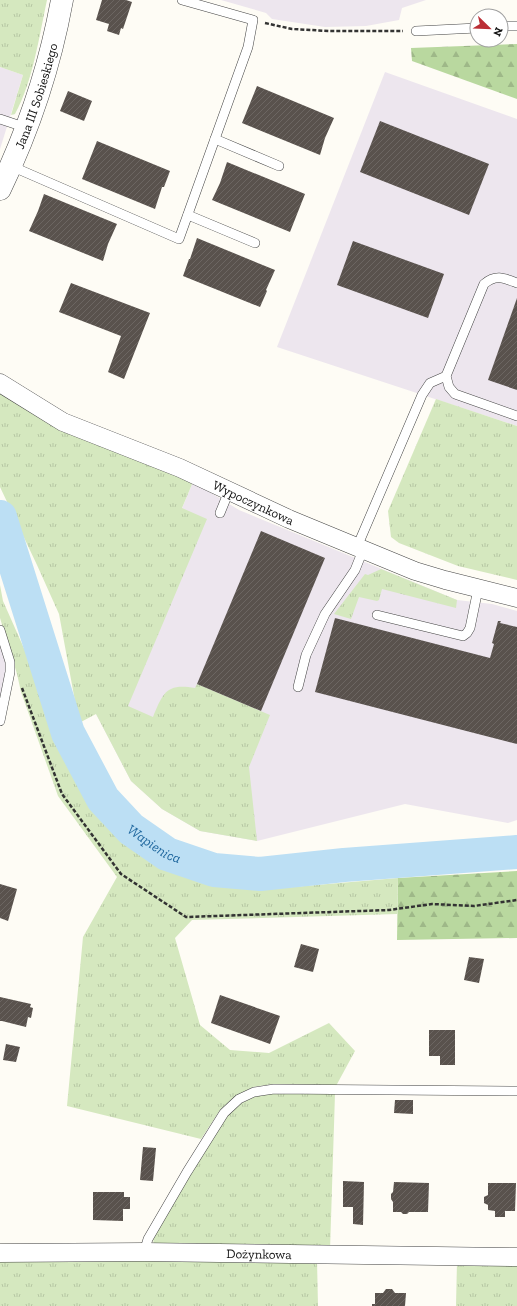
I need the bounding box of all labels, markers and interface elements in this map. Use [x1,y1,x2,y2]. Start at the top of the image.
north arrow [469,8,509,48]
text: N [490,25,505,39]
street label: Jana III Sobieskiego [11,41,60,151]
street label: Wypoczynkowa [211,477,297,528]
water label: Wapienica [124,821,183,867]
street label: Dożynkowa [226,1246,292,1261]

